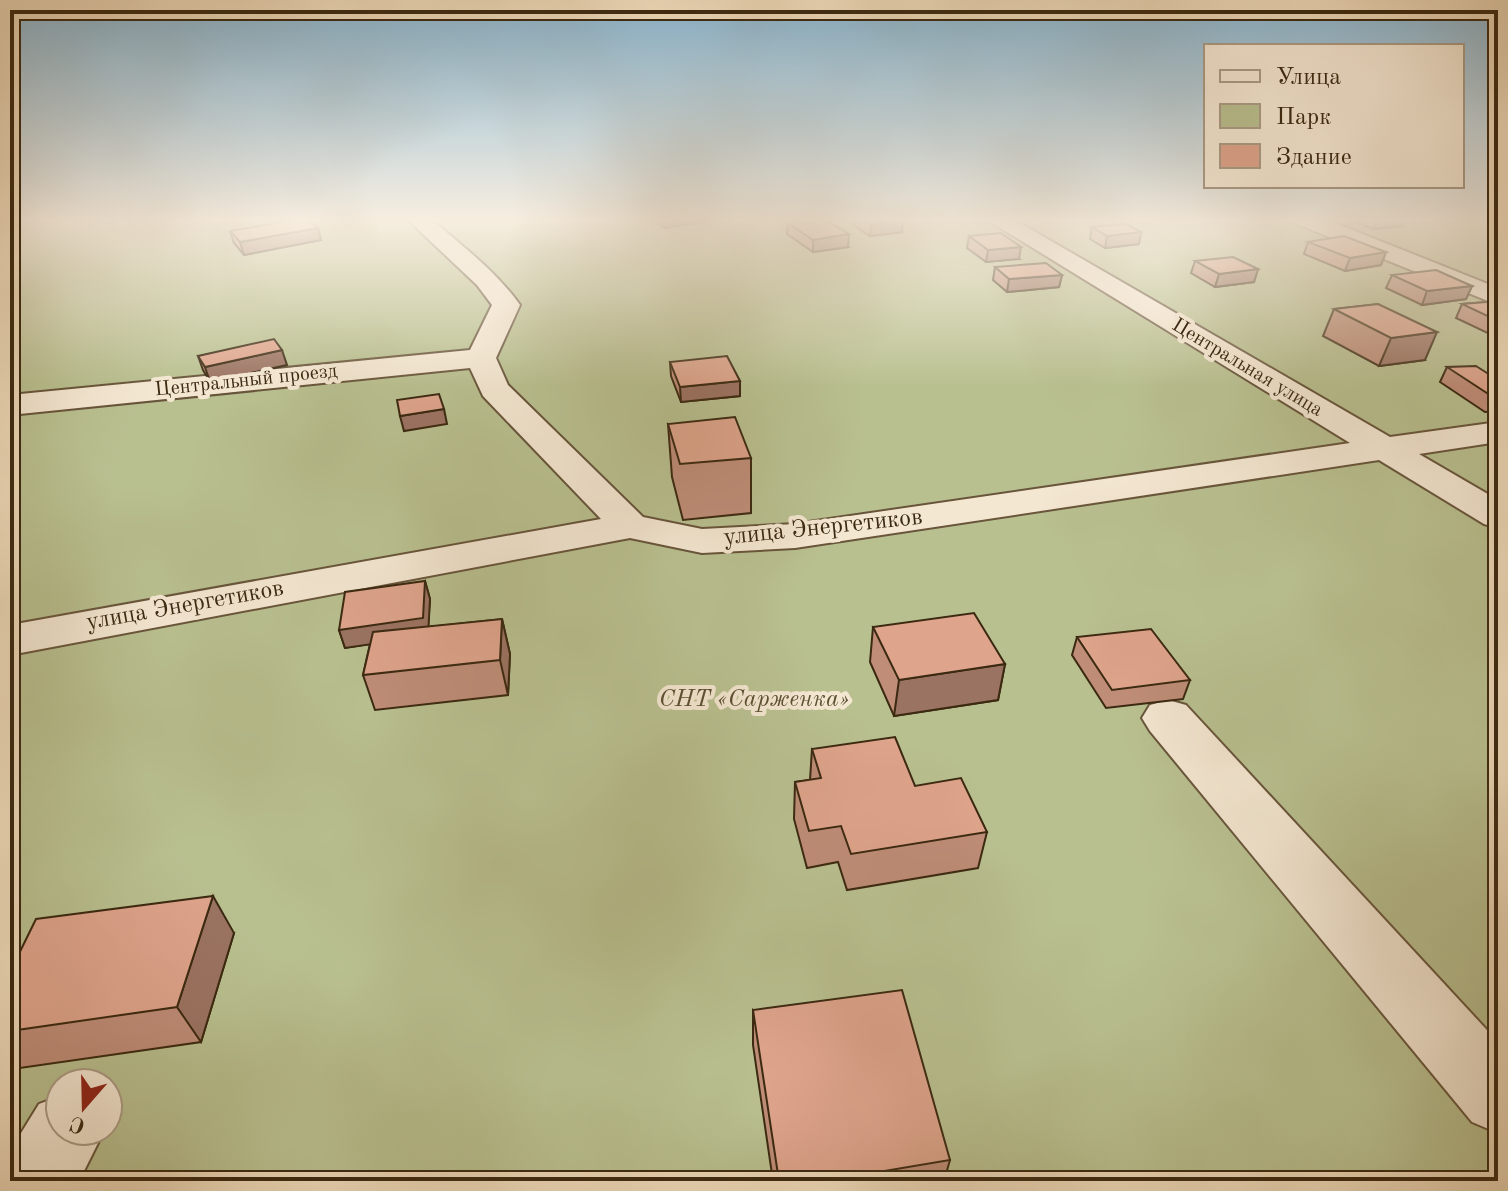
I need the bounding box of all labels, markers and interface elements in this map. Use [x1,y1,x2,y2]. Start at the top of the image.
legend [1204,44,1464,188]
text: Улица [1276,66,1341,90]
text: Парк [1276,106,1331,130]
text: Здание [1276,146,1352,170]
street label: Центральная улица [1168,315,1326,421]
street label: Центральный проезд [154,361,339,401]
street label: улица Энергетиков [722,506,924,550]
street label: улица Энергетиков [84,577,286,635]
park label: СНТ «Сарженка» [659,688,849,712]
north arrow [44,1067,124,1147]
text: С [67,1111,88,1137]

